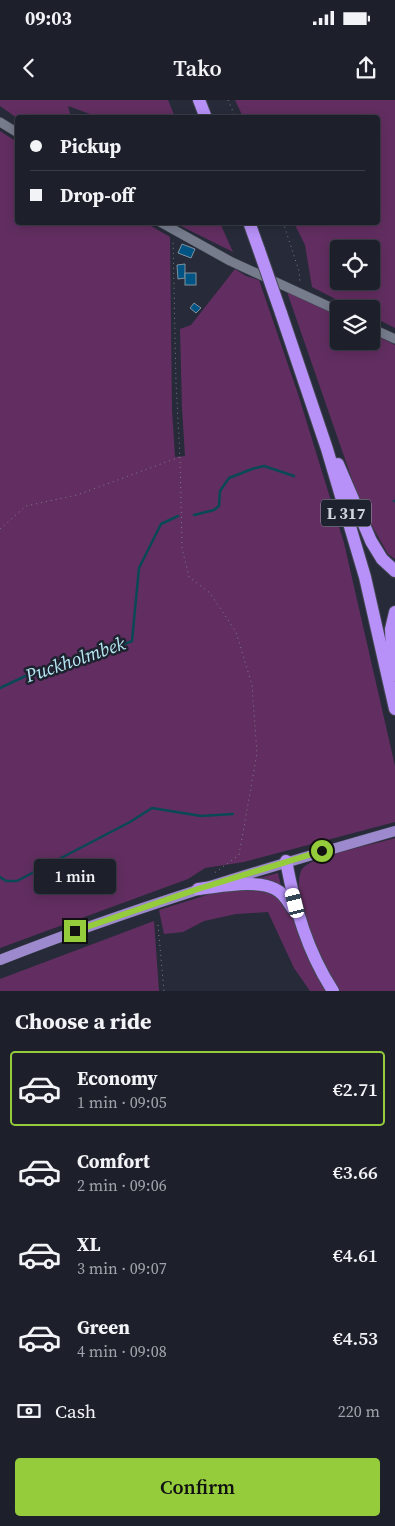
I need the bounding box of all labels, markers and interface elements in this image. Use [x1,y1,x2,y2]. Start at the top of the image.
text: 09:03 [25,5,72,31]
text: Tako [173,53,222,83]
icon: back [15,54,43,82]
icon: share [352,54,380,82]
text: Pickup [60,133,121,159]
text: Drop-off [60,182,134,208]
map controls [330,240,380,350]
button: locate [330,240,380,290]
button: layers [330,300,380,350]
road number: L 317 [321,499,371,526]
water label: Puckholmbek [21,630,128,689]
route start [311,840,333,862]
callout: 1 min [34,858,116,894]
text: 1 min [54,865,96,887]
car [284,887,305,919]
route end [64,920,86,942]
text: Choose a ride [15,1006,152,1036]
text: Economy [77,1065,158,1091]
icon: car [17,1066,62,1111]
text: €2.71 [333,1076,378,1102]
text: 1 min · 09:05 [77,1091,167,1113]
text: Comfort [77,1148,150,1174]
icon: car [17,1149,62,1194]
text: €3.66 [333,1159,378,1185]
text: 2 min · 09:06 [77,1174,167,1196]
text: XL [77,1231,100,1257]
icon: car [17,1232,62,1277]
text: €4.61 [333,1242,378,1268]
text: 3 min · 09:07 [77,1257,167,1279]
text: Green [77,1314,130,1340]
icon: car [17,1315,62,1360]
text: €4.53 [333,1325,378,1351]
text: 4 min · 09:08 [77,1340,167,1362]
icon: cash [15,1397,43,1425]
text: Cash [55,1398,96,1424]
text: 220 m [338,1400,380,1422]
button: Confirm [15,1458,380,1516]

